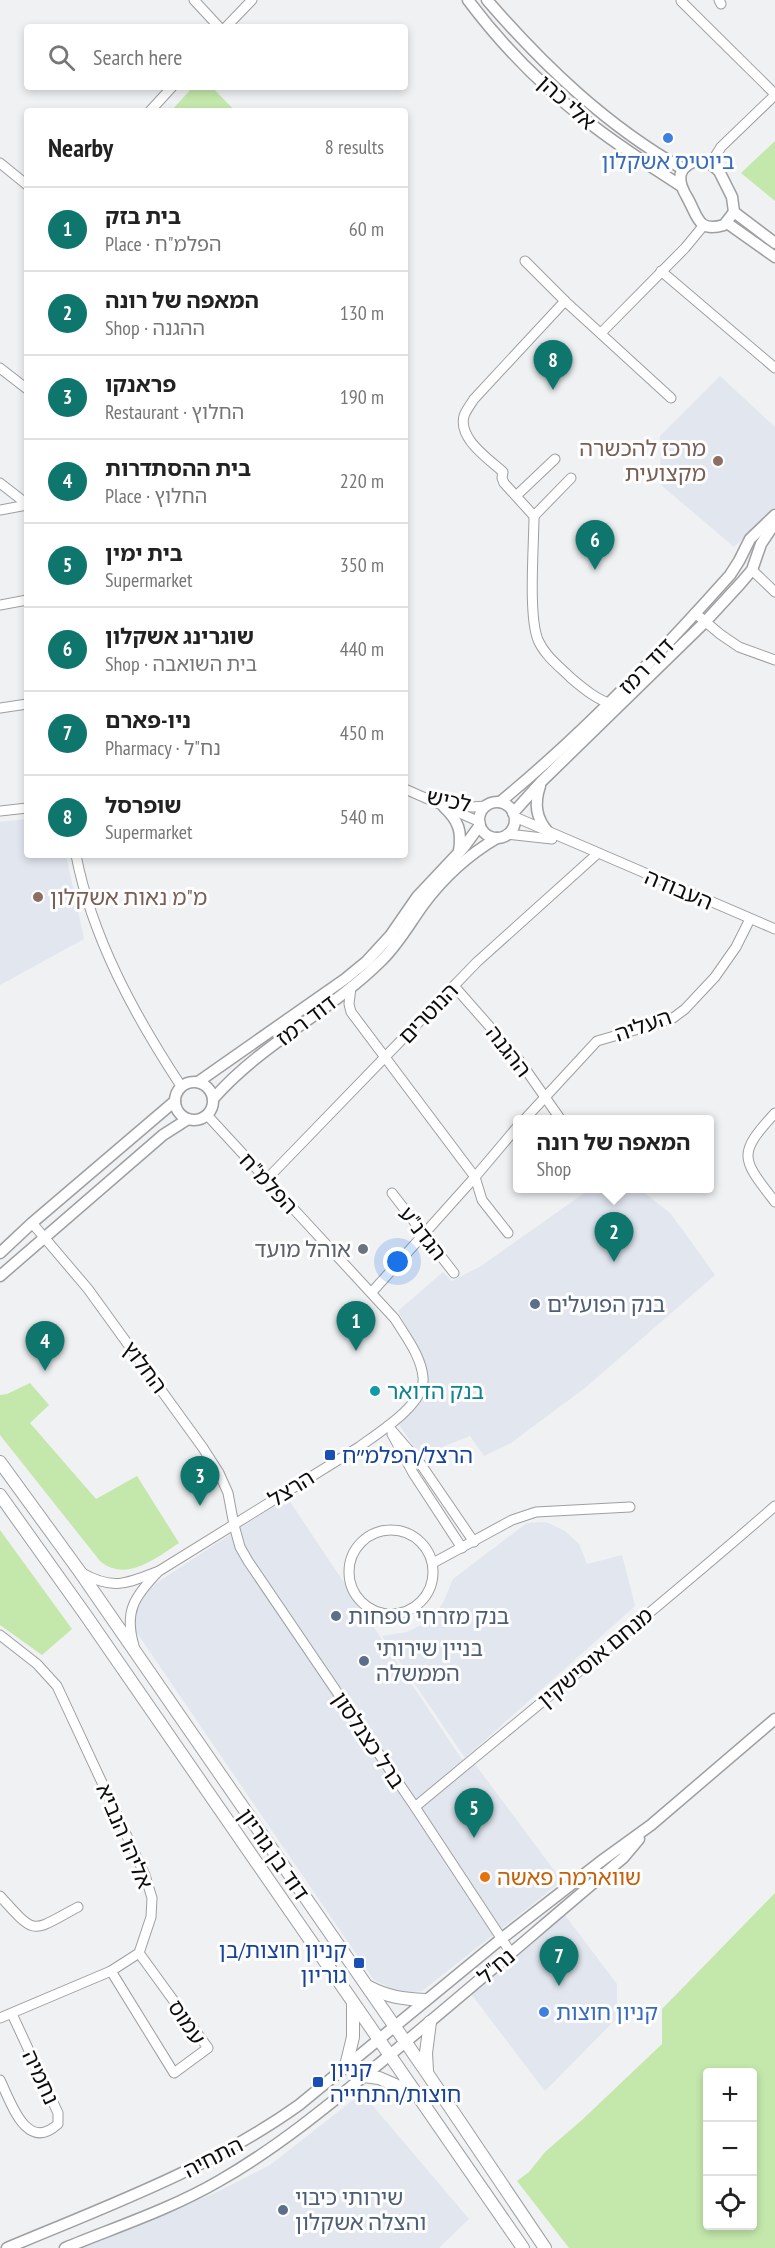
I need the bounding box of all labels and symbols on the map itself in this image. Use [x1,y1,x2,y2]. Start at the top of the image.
street label: אלי כהן [532,69,602,135]
marker: ביוטיס אשקלון [661,131,675,145]
place label: ביוטיס אשקלון [601,147,735,175]
pin: 8 [534,340,572,390]
place label: מרכז להכשרה מקצועית [579,434,706,487]
marker: מרכז להכשרה מקצועית [711,454,725,468]
pin: 6 [576,520,614,570]
street label: דוד רמז [612,632,680,700]
street label: לכיש [424,782,474,818]
street label: העבודה [641,862,717,916]
place label: מ"מ נאות אשקלון [50,883,207,911]
marker: מ"מ נאות אשקלון [31,890,45,904]
street label: הנוטרים [392,976,464,1050]
street label: דוד רמז [270,988,342,1052]
street label: העליה [611,1002,675,1048]
street label: ההגנה [480,1020,538,1082]
street label: הפלמ"ח [234,1146,304,1220]
street label: הגדנ"ע [393,1200,453,1266]
pin: 2 [594,1212,634,1262]
place label: אוהל מועד [254,1235,351,1263]
marker: אוהל מועד [356,1242,370,1256]
your location [383,1247,412,1276]
place label: בנק הפועלים [547,1290,665,1318]
marker: בנק הפועלים [528,1297,542,1311]
pin: 1 [336,1302,376,1351]
pin: 4 [26,1322,64,1371]
street label: החלוץ [116,1335,174,1399]
place label: בנק הדואר [387,1377,484,1405]
marker: בנק הדואר [368,1384,382,1398]
place label: הרצל/הפלמ״ח [342,1441,473,1469]
marker: הרצל/הפלמ״ח [323,1448,337,1462]
pin: 3 [180,1456,220,1506]
street label: הרצל [263,1463,319,1513]
street label: מנחם אוסישקין [532,1601,658,1713]
place label: בנק מזרחי טפחות [348,1602,509,1630]
marker: בנק מזרחי טפחות [329,1609,343,1623]
place label: בניין שירותי הממשלה [376,1634,483,1687]
marker: בניין שירותי הממשלה [357,1654,371,1668]
street label: ברל כצנלסון [326,1686,412,1794]
street label: אליהו הנביא [90,1779,160,1893]
pin: 5 [454,1788,494,1838]
street label: דוד בן גוריון [232,1803,316,1906]
place label: שווארמה פאשה [497,1863,641,1891]
marker: שווארמה פאשה [478,1870,492,1884]
place label: קניון חוצות/בן גוריון [219,1936,347,1989]
pin: 7 [540,1936,578,1986]
street label: נח"ל [471,1942,521,1990]
marker: קניון חוצות/בן גוריון [352,1956,366,1970]
street label: עמוס [162,1994,212,2050]
place label: קניון חוצות [556,1998,658,2026]
marker: קניון חוצות [537,2005,551,2019]
street label: נחמיה [16,2045,66,2109]
place label: קניון חוצות/התחייה [330,2055,461,2108]
marker: קניון חוצות/התחייה [311,2075,325,2089]
street label: התחיה [178,2130,248,2184]
place label: שירותי כיבוי והצלה אשקלון [295,2183,426,2236]
marker: שירותי כיבוי והצלה אשקלון [276,2203,290,2217]

